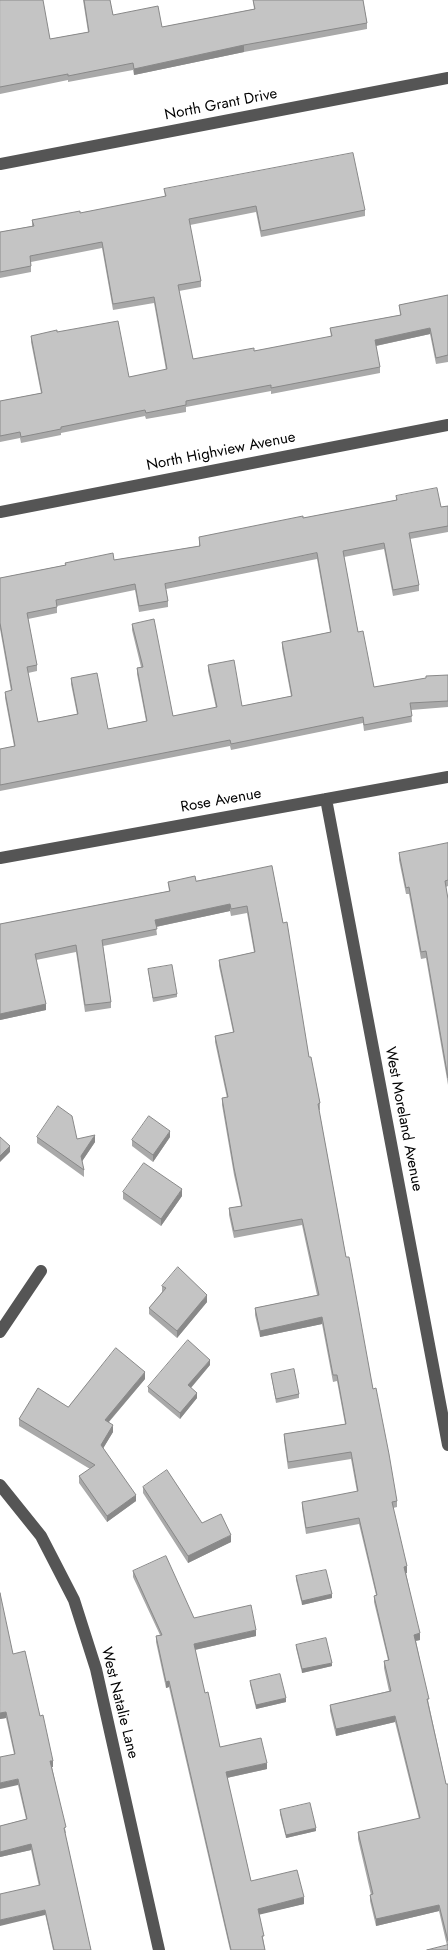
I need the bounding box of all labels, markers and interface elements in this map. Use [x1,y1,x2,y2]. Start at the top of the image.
street label: North Grant Drive [163,85,279,125]
street label: North Highview Avenue [145,429,297,475]
street label: Rose Avenue [179,785,263,817]
street label: West Moreland Avenue [380,1045,426,1193]
street label: West Natalie Lane [96,1645,142,1761]

